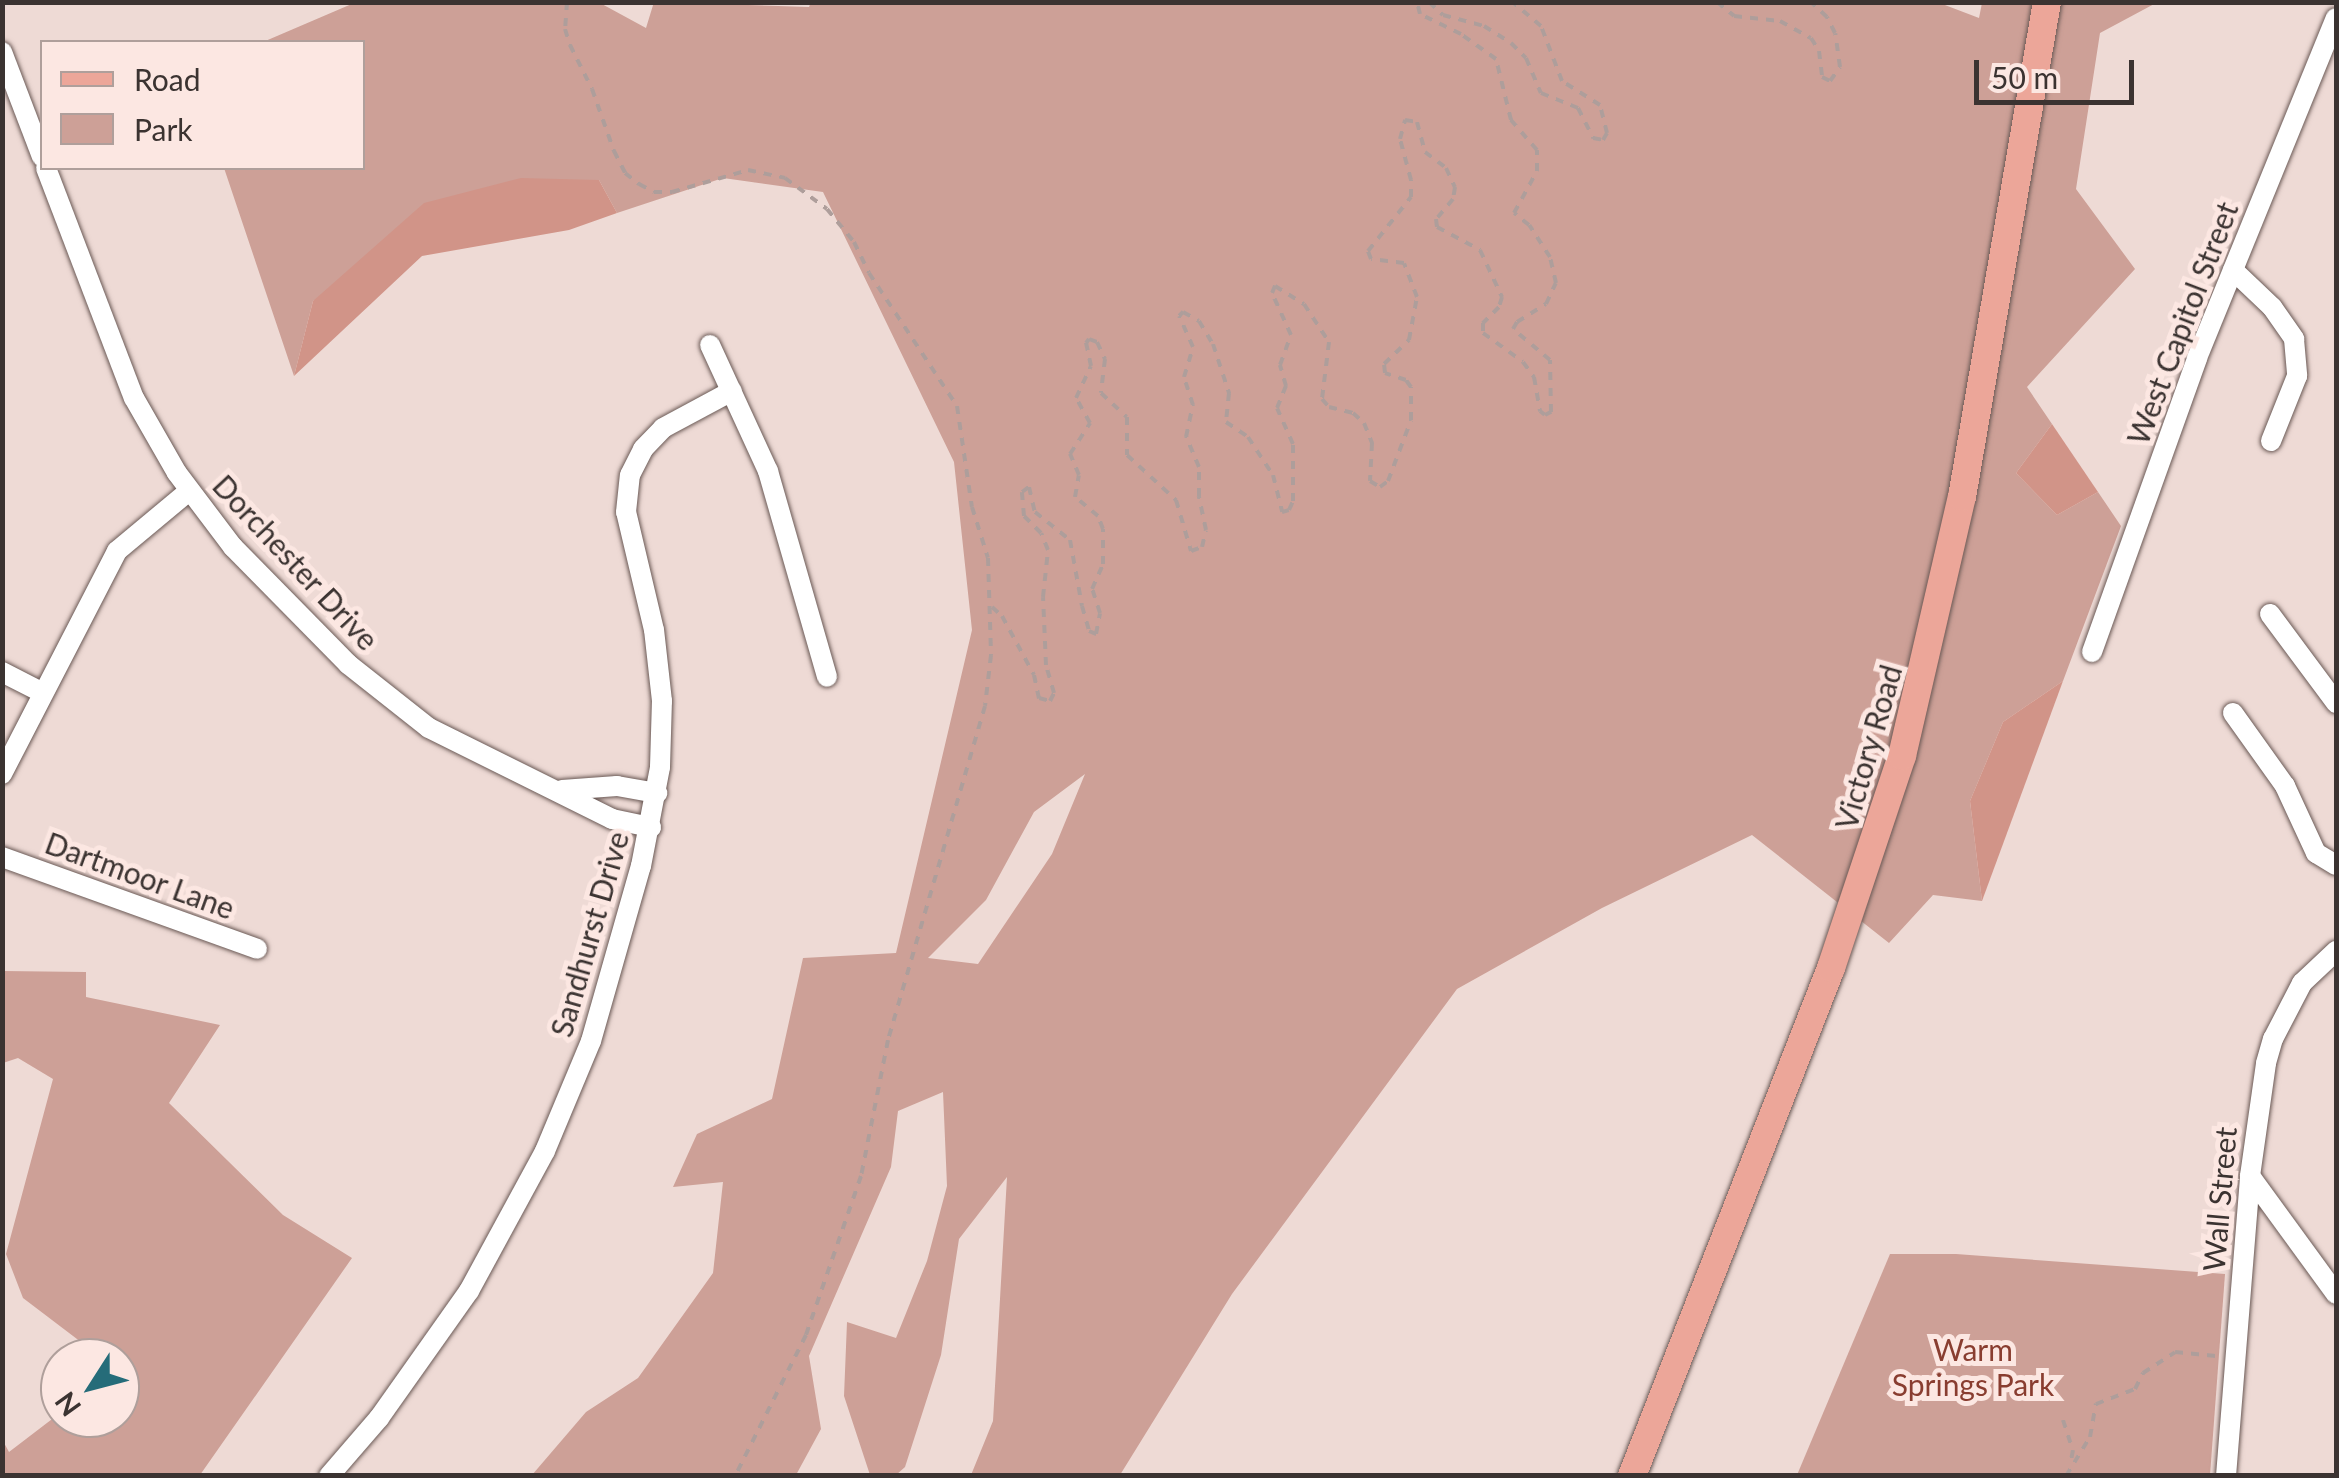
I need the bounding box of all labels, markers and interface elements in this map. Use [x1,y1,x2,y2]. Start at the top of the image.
legend [40,40,365,170]
scale bar [1979,40,2139,102]
text: 50 m [1991,59,2058,95]
text: Road [134,61,201,97]
text: Park [134,111,193,147]
street label: West Capitol Street [2119,197,2245,449]
street label: Dorchester Drive [206,467,386,657]
street label: Victory Road [1827,660,1909,834]
street label: Dartmoor Lane [40,824,240,926]
street label: Sandhurst Drive [543,827,635,1041]
street label: Wall Street [2195,1125,2243,1273]
park label: Warm Springs Park [1892,1331,2054,1402]
north arrow [40,1338,140,1438]
text: N [47,1386,87,1423]

